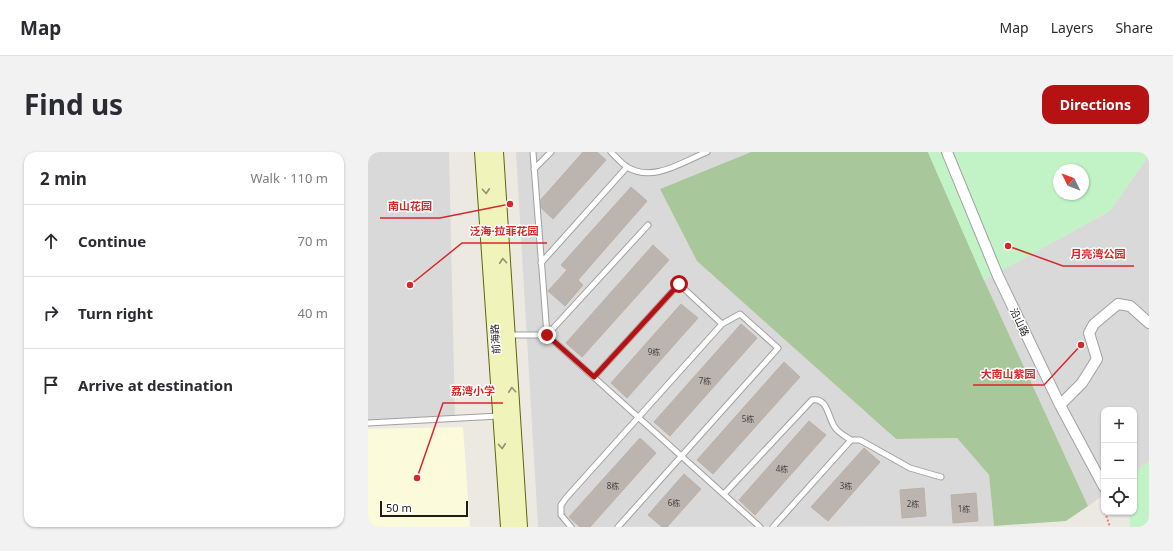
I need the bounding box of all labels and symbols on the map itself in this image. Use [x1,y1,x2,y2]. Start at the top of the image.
north arrow [1053,164,1089,200]
one-way arrow [481,188,490,194]
callout: 南山花园 [380,195,440,218]
text: 南山花园 [388,198,432,213]
callout: 泛海·拉菲花园 [462,220,547,243]
text: 泛海·拉菲花园 [469,223,539,238]
callout: 月亮湾公园 [1063,243,1134,266]
text: 月亮湾公园 [1071,246,1126,261]
one-way arrow [499,258,508,264]
route start [670,275,688,293]
street label: 沿山路 [1007,305,1033,339]
street label: 前海路 [487,324,503,354]
route end [538,326,556,344]
house number: 9栋 [648,346,660,357]
callout: 大南山紫园 [973,362,1044,385]
text: 大南山紫园 [981,366,1036,381]
house number: 7栋 [699,375,711,386]
callout: 荔湾小学 [443,380,503,403]
text: 荔湾小学 [451,383,495,398]
one-way arrow [507,387,516,393]
house number: 5栋 [742,413,754,424]
one-way arrow [498,443,507,449]
house number: 4栋 [776,463,788,474]
house number: 8栋 [607,480,619,491]
house number: 3栋 [840,480,852,491]
house number: 6栋 [668,497,680,508]
house number: 2栋 [907,498,919,509]
scale bar [380,499,468,518]
house number: 1栋 [958,503,970,514]

